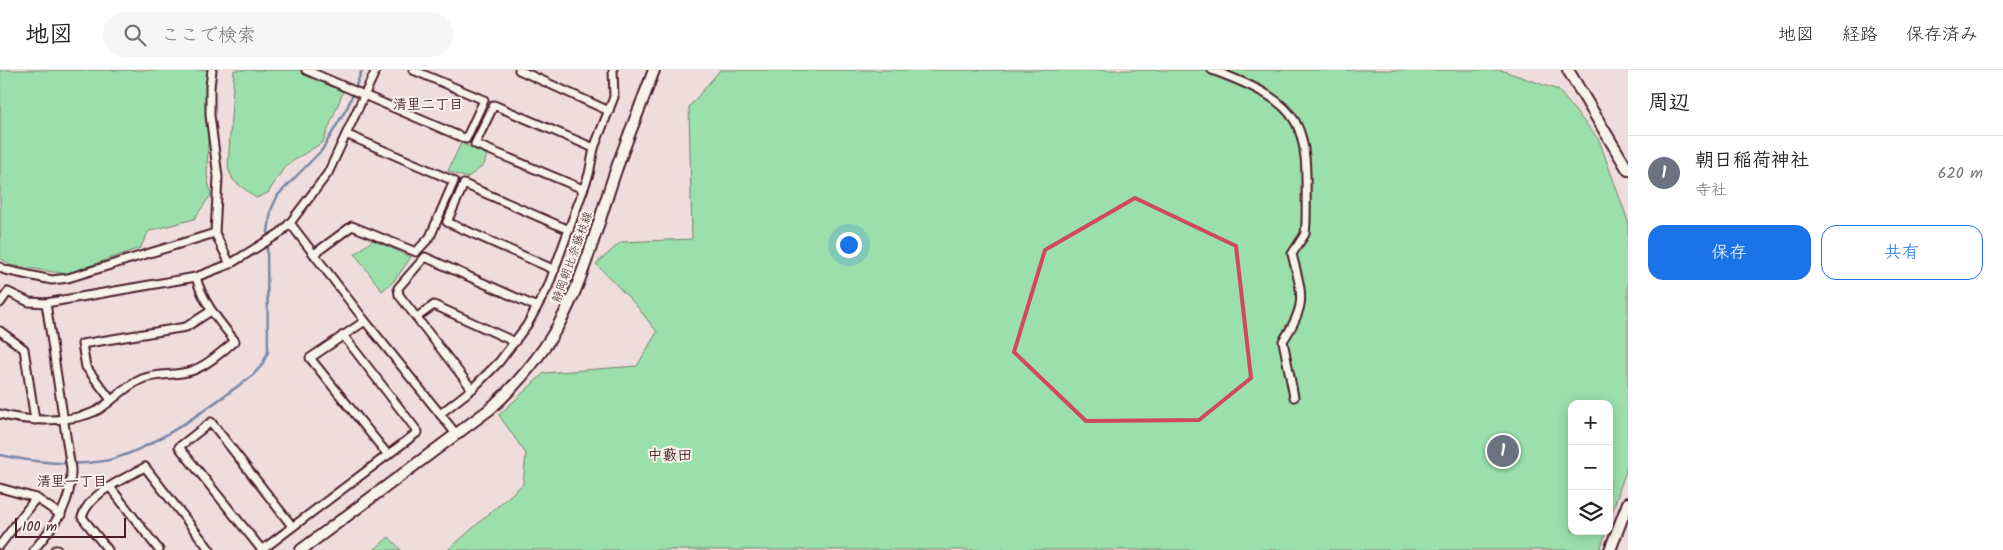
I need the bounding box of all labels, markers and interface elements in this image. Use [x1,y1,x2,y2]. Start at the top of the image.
search box [103,12,453,57]
text: 地図 [25,16,73,55]
icon: search [121,21,149,49]
text: ここで検索 [161,21,256,51]
text: 地図 [1778,21,1814,50]
text: 経路 [1842,21,1878,50]
text: 保存済み [1906,21,1978,50]
text: 周辺 [1648,87,1690,120]
district label: 清里二丁目 [393,94,463,116]
text: 朝日稲荷神社 [1695,146,1809,176]
text: 1 [1662,161,1666,186]
text: 620 m [1938,161,1983,186]
text: 寺社 [1695,178,1727,203]
street label: 静岡朝比奈藤枝線 [547,209,598,306]
button: 保存 [1648,225,1811,280]
button: 共有 [1821,225,1983,280]
your location [836,232,862,258]
map controls [1568,400,1613,535]
button: + [1568,400,1613,445]
pin: 1 [1487,432,1519,470]
district label: 中藪田 [647,444,693,468]
button: − [1568,445,1613,490]
district label: 清里一丁目 [37,471,107,493]
button: layers [1568,490,1613,535]
scale bar [15,515,126,538]
text: 100 m [22,516,57,538]

